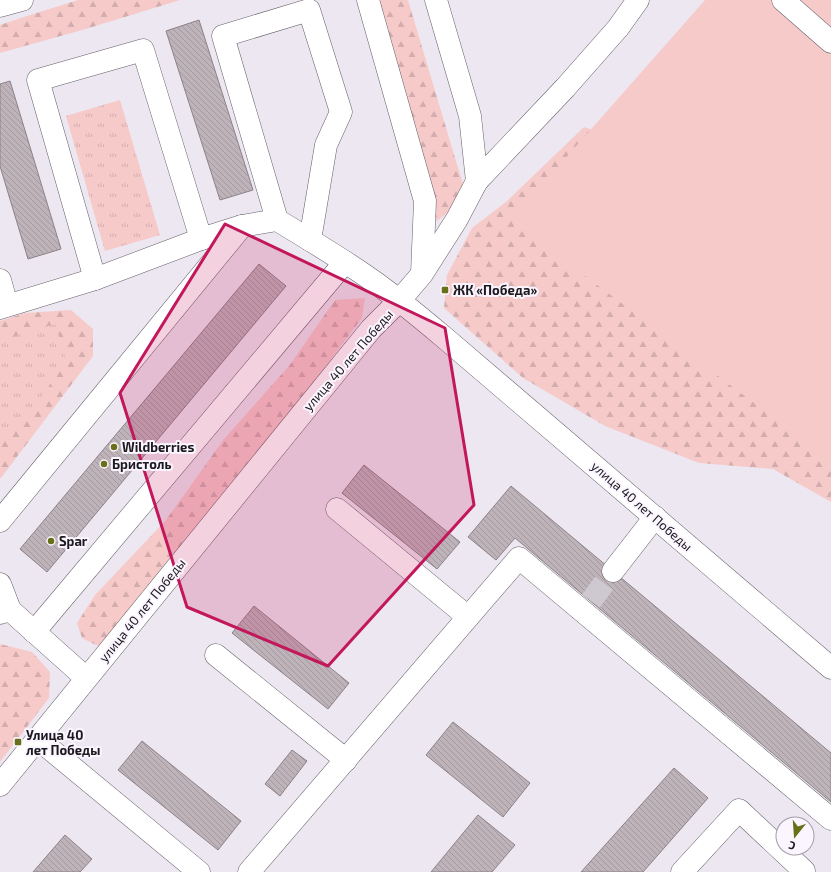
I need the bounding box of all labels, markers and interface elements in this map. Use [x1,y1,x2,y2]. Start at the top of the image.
place label: ЖК «Победа» [453,282,537,298]
marker: ЖК «Победа» [440,285,450,295]
street label: улица 40 лет Победы [300,306,396,414]
place label: Wildberries [122,439,194,455]
marker: Wildberries [109,442,119,452]
place label: Бристоль [112,456,171,472]
street label: улица 40 лет Победы [588,458,696,554]
marker: Бристоль [99,459,109,469]
place label: Spar [59,533,88,549]
marker: Spar [46,536,56,546]
street label: улица 40 лет Победы [95,555,189,665]
place label: Улица 40 лет Победы [26,727,100,758]
marker: Улица 40 лет Победы [13,737,23,747]
north arrow [775,816,815,856]
text: С [786,839,797,853]

